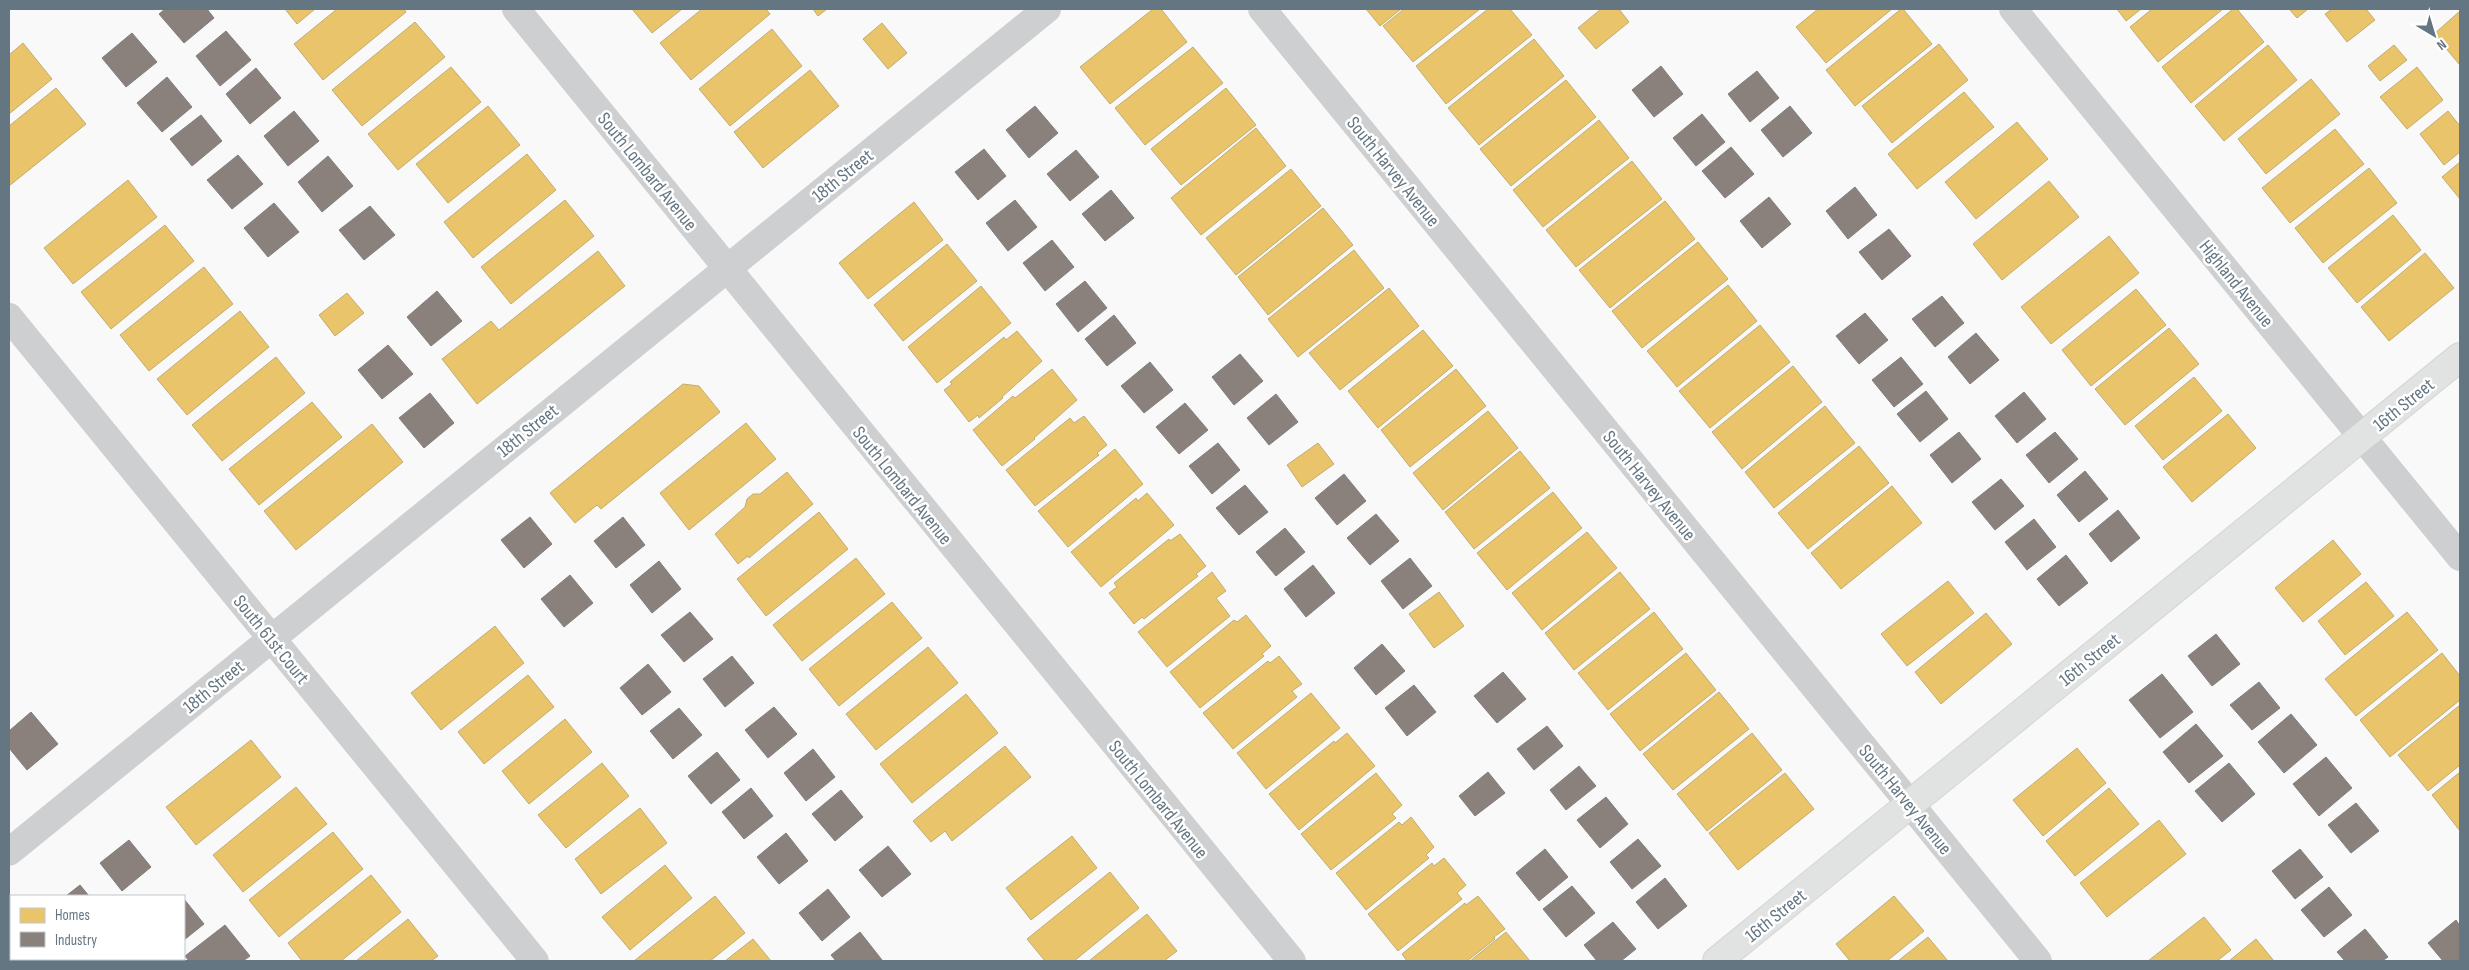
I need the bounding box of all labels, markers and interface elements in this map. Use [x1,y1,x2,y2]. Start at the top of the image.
north arrow [2409,10,2459,60]
text: N [2434,36,2450,54]
street label: South Lombard Avenue [592,108,702,236]
street label: South Harvey Avenue [1341,112,1444,232]
street label: 18th Street [808,144,878,208]
street label: Highland Avenue [2194,236,2278,332]
street label: 16th Street [2369,373,2439,437]
street label: 18th Street [493,399,563,463]
street label: South Lombard Avenue [847,422,957,550]
street label: South Harvey Avenue [1597,426,1700,546]
street label: South 61st Court [228,591,314,689]
street label: 16th Street [2055,628,2125,692]
street label: 18th Street [179,655,249,719]
street label: South Lombard Avenue [1103,736,1213,864]
street label: South Harvey Avenue [1853,740,1956,860]
street label: 16th Street [1741,884,1811,948]
legend [10,895,185,960]
text: Homes [55,906,90,925]
text: Industry [55,931,97,950]

